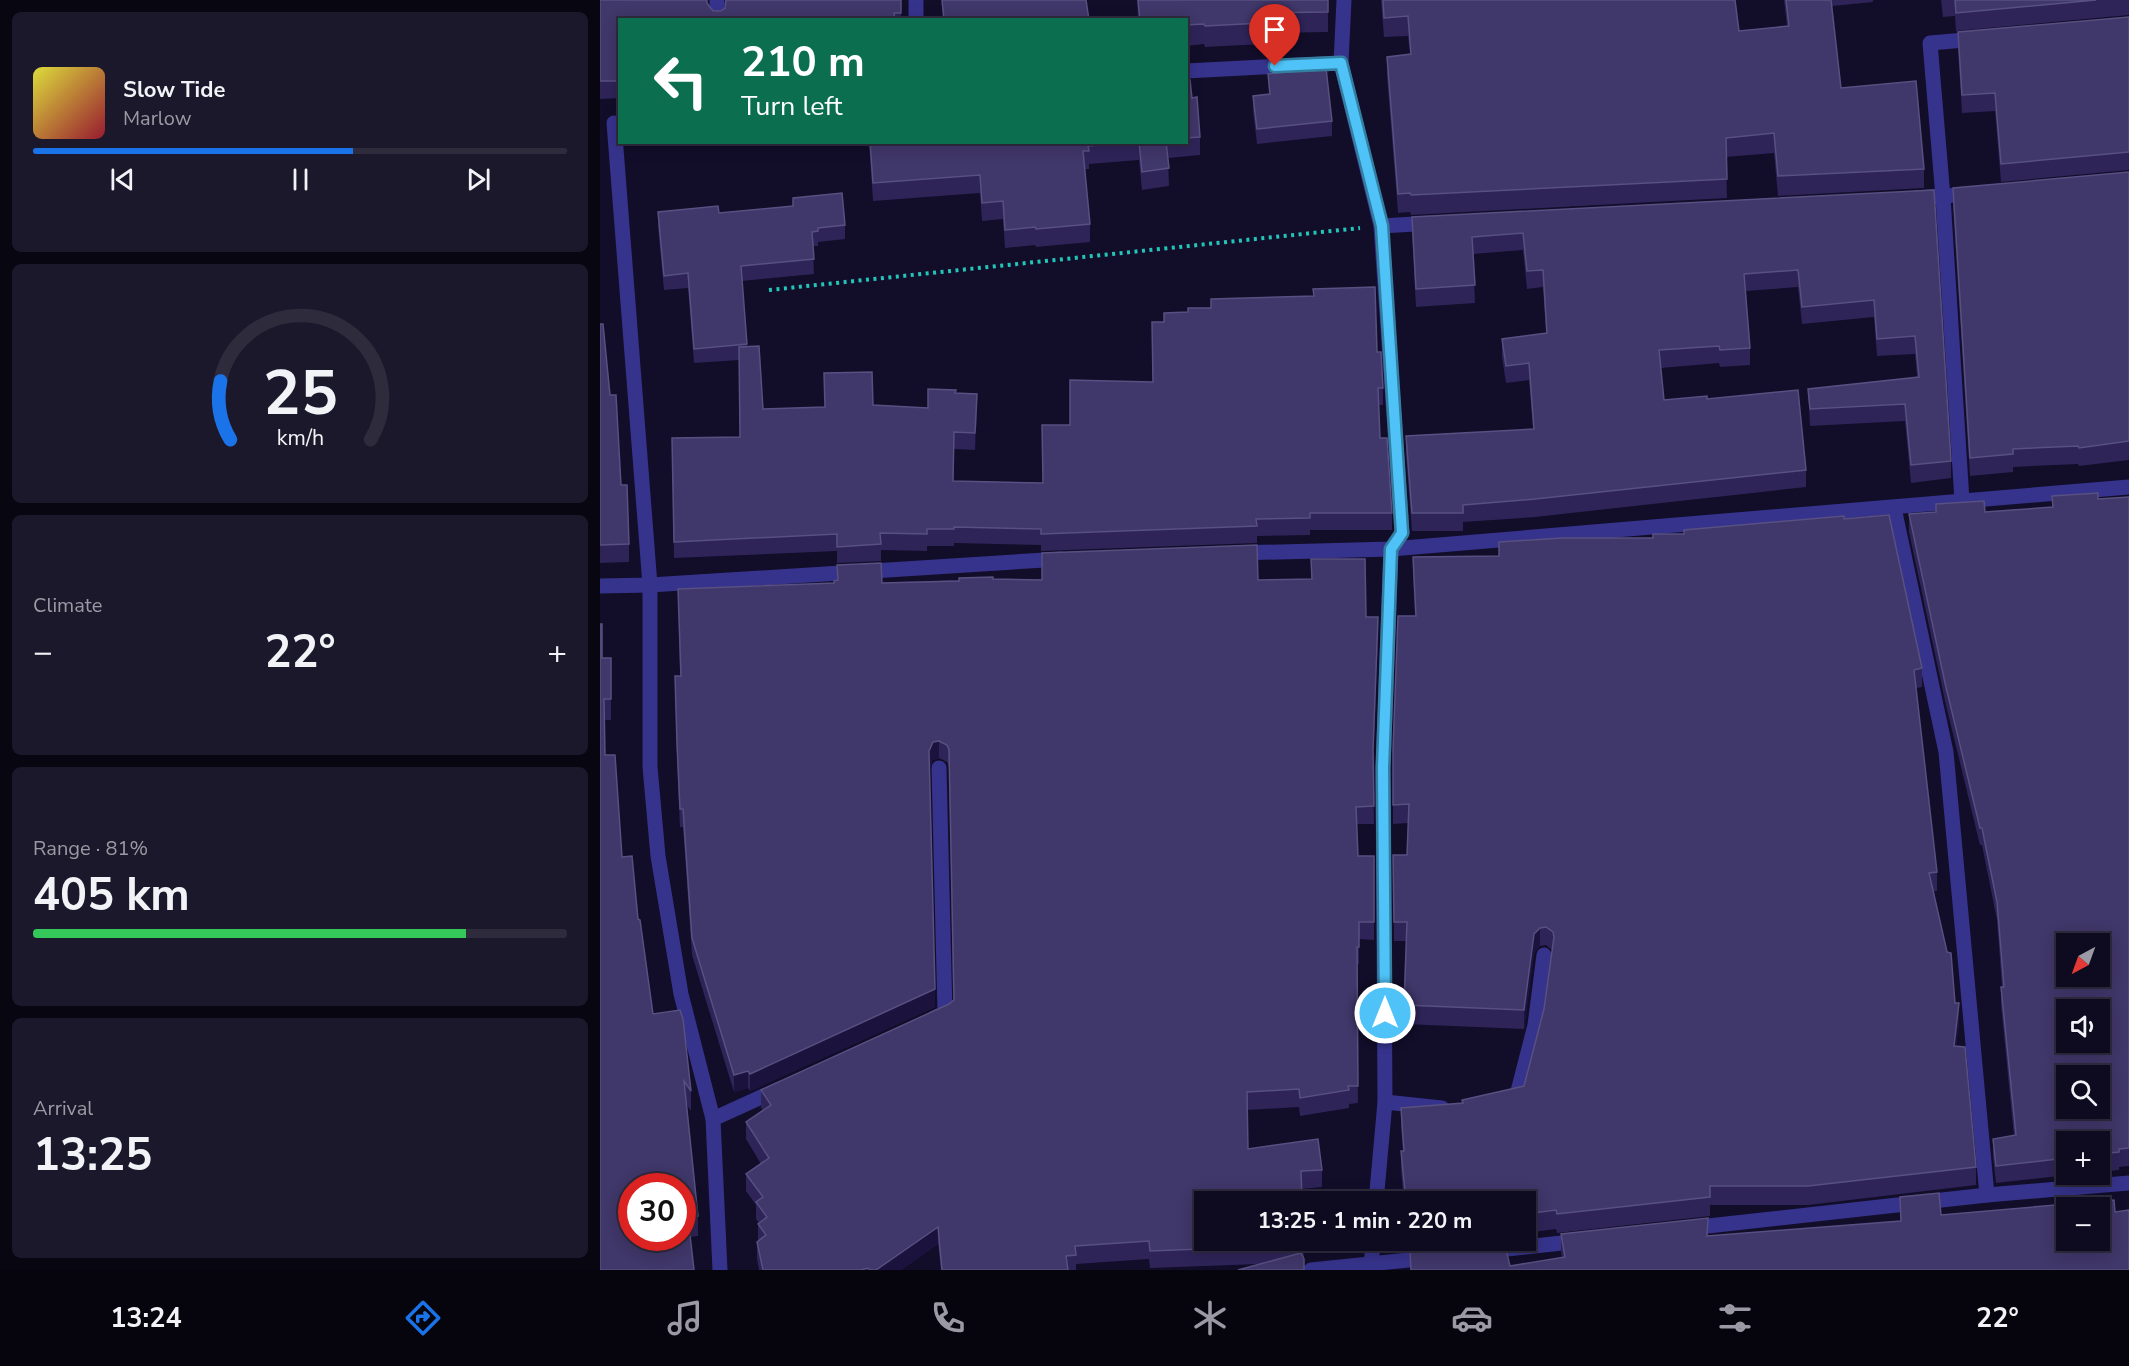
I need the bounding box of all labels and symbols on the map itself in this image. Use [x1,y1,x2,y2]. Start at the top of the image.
pin [1249,4,1300,66]
north arrow [2056,933,2110,987]
position arrow [1353,981,1417,1045]
speed limit sign: 30 [618,1173,696,1251]

